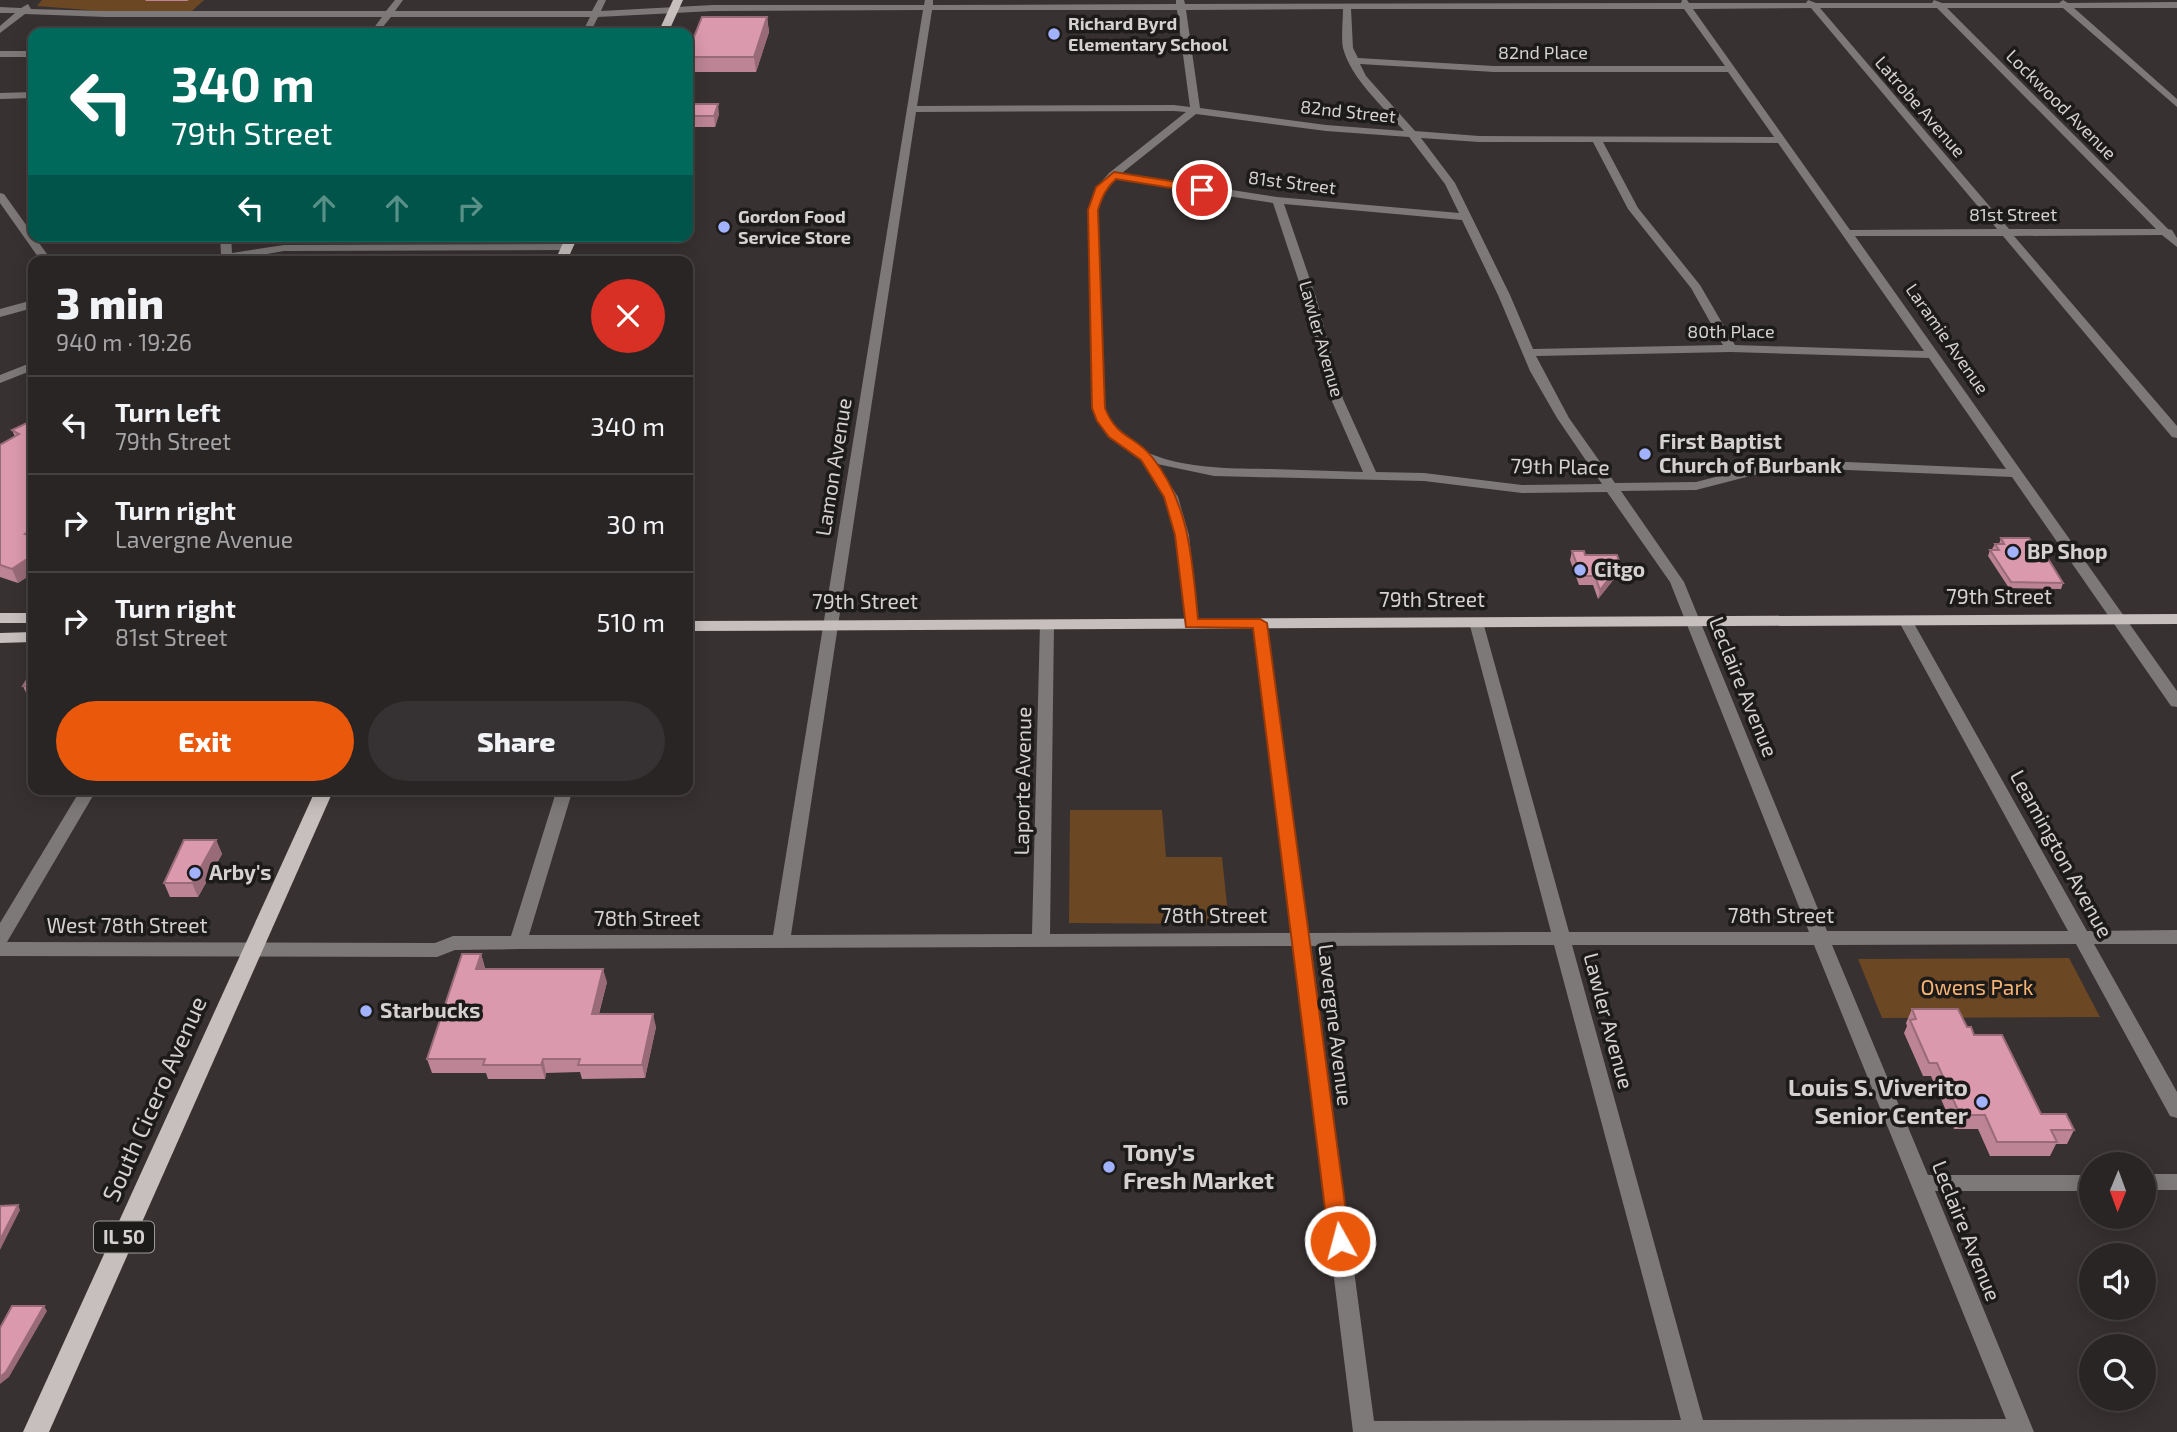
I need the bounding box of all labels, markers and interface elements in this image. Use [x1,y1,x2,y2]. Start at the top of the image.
place label: Richard Byrd Elementary School [1068,12,1228,55]
marker: Richard Byrd Elementary School [1046,26,1062,42]
street label: 82nd Place [1498,41,1588,63]
street label: Lockwood Avenue [2002,45,2121,164]
street label: Latrobe Avenue [1871,51,1971,161]
text: 340 m [171,53,315,112]
icon: left [56,56,147,147]
street label: 82nd Street [1299,95,1397,127]
text: 79th Street [171,113,333,151]
pin [1172,160,1232,220]
street label: 81st Street [1247,166,1337,198]
icon: arrive [1183,171,1221,209]
icon: left [232,189,270,227]
icon: ahead [305,189,343,227]
icon: ahead [378,189,416,227]
icon: right [451,189,489,227]
street label: 81st Street [1969,203,2057,225]
place label: Gordon Food Service Store [738,205,851,248]
marker: Gordon Food Service Store [716,219,732,235]
text: 3 min [56,277,164,327]
street label: Lawler Avenue [1295,278,1349,399]
button: close [591,279,665,353]
street label: Laramie Avenue [1902,279,1994,398]
street label: 80th Place [1687,320,1775,342]
text: 940 m · 19:26 [56,328,192,356]
text: Turn left [115,396,221,427]
street label: Lamon Avenue [809,396,856,538]
icon: left [56,406,94,444]
text: 340 m [590,410,665,441]
text: 79th Street [115,427,231,455]
place label: First Baptist Church of Burbank [1659,428,1842,477]
marker: First Baptist Church of Burbank [1637,446,1653,462]
street label: 79th Place [1510,452,1610,479]
text: Turn right [115,494,236,525]
icon: right [56,504,94,542]
text: 30 m [606,508,665,539]
text: Lavergne Avenue [115,525,293,553]
place label: BP Shop [2027,538,2108,563]
marker: BP Shop [2005,544,2021,560]
place label: Citgo [1594,556,1645,581]
marker: Citgo [1572,562,1588,578]
street label: 79th Street [1946,583,2052,608]
street label: 79th Street [1379,586,1485,611]
street label: 79th Street [812,588,918,613]
text: Turn right [115,592,236,623]
icon: right [56,602,94,640]
text: 510 m [596,606,665,637]
street label: Leclaire Avenue [1705,613,1784,760]
text: 81st Street [115,623,228,651]
button: Exit [56,701,354,781]
button: Share [368,701,665,781]
street label: Laporte Avenue [1008,706,1035,856]
street label: Leamington Avenue [2006,765,2119,941]
place label: Arby's [209,859,272,885]
marker: Arby's [187,865,203,881]
street label: 78th Street [1161,902,1267,927]
street label: 78th Street [1728,902,1834,927]
street label: 78th Street [594,905,700,930]
street label: West 78th Street [47,912,207,937]
street label: Lavergne Avenue [1314,943,1359,1107]
street label: Lawler Avenue [1579,950,1640,1091]
park label: Owens Park [1920,974,2034,999]
street label: South Cicero Avenue [95,991,212,1205]
place label: Starbucks [380,997,480,1022]
marker: Starbucks [358,1003,374,1019]
place label: Louis S. Viverito Senior Center [1788,1072,1969,1129]
marker: Louis S. Viverito Senior Center [1974,1094,1990,1110]
place label: Tony's Fresh Market [1123,1137,1274,1194]
north arrow [2079,1152,2156,1228]
map controls [2079,1152,2156,1411]
street label: Leclaire Avenue [1928,1157,2007,1304]
marker: Tony's Fresh Market [1101,1159,1117,1175]
position arrow [1303,1204,1377,1278]
road number: IL 50 [94,1222,154,1252]
button: sound [2079,1243,2156,1320]
button: search [2079,1334,2156,1411]

